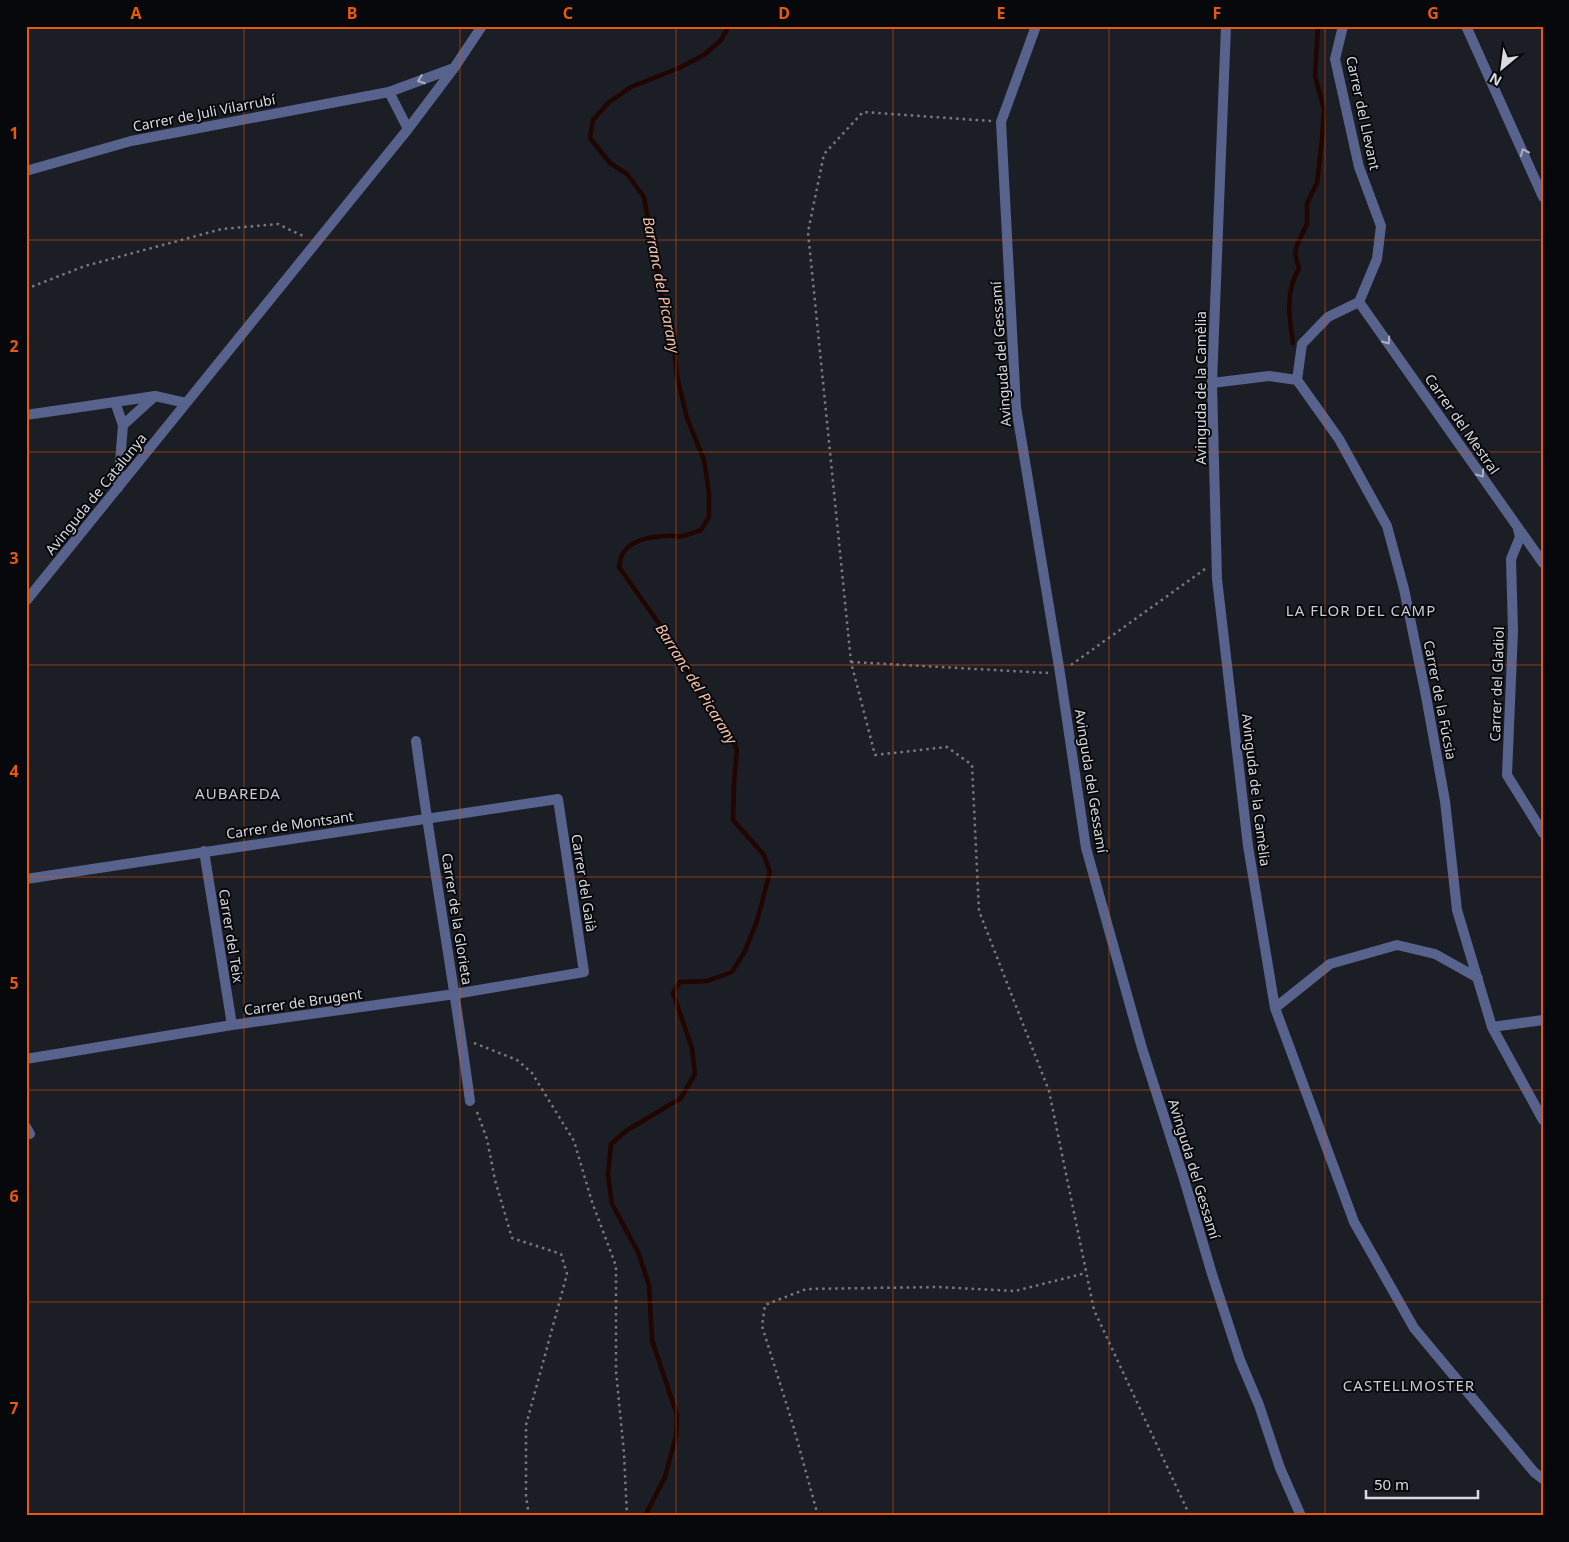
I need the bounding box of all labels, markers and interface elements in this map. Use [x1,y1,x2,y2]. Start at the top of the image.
text: A [130,2,142,24]
text: B [347,2,357,24]
text: C [563,2,573,24]
text: D [778,2,790,24]
text: E [997,2,1006,24]
text: F [1213,2,1221,24]
text: G [1427,2,1439,24]
north arrow [1476,42,1526,92]
street label: Carrer del Llevant [1342,54,1385,172]
text: N [1486,69,1505,91]
one-way arrow [418,74,426,84]
street label: Carrer de Juli Vilarrubí [131,89,277,136]
text: 1 [9,122,19,144]
one-way arrow [1519,148,1530,157]
water label: Barranc del Picarany [639,215,685,356]
street label: Avinguda del Gessamí [986,280,1015,427]
street label: Avinguda de la Camèlia [1191,311,1210,465]
text: 2 [9,335,19,357]
one-way arrow [1381,336,1390,345]
street label: Carrer del Mestral [1421,370,1504,478]
street label: Avinguda de Catalunya [41,429,151,558]
one-way arrow [1475,468,1484,478]
text: 3 [9,547,19,569]
district label: LA FLOR DEL CAMP [1286,600,1436,620]
water label: Barranc del Picarany [652,619,743,748]
street label: Carrer del Gladiol [1485,626,1508,742]
street label: Carrer de la Fúcsia [1420,639,1461,761]
street label: Avinguda del Gessamí [1071,708,1112,855]
street label: Avinguda de la Camèlia [1238,712,1275,867]
text: 4 [9,760,19,782]
district label: AUBAREDA [195,783,281,803]
street label: Carrer de Montsant [225,806,355,843]
street label: Carrer del Gaià [567,833,602,933]
street label: Carrer de la Glorieta [438,852,477,986]
street label: Carrer del Teix [215,888,248,985]
text: 5 [9,972,19,994]
street label: Carrer de Brugent [243,984,363,1019]
street label: Avinguda del Gessamí [1164,1096,1225,1242]
text: 6 [9,1185,19,1207]
district label: CASTELLMOSTER [1343,1375,1475,1395]
text: 7 [9,1397,19,1419]
scale bar [1366,1467,1479,1499]
text: 50 m [1374,1474,1409,1494]

